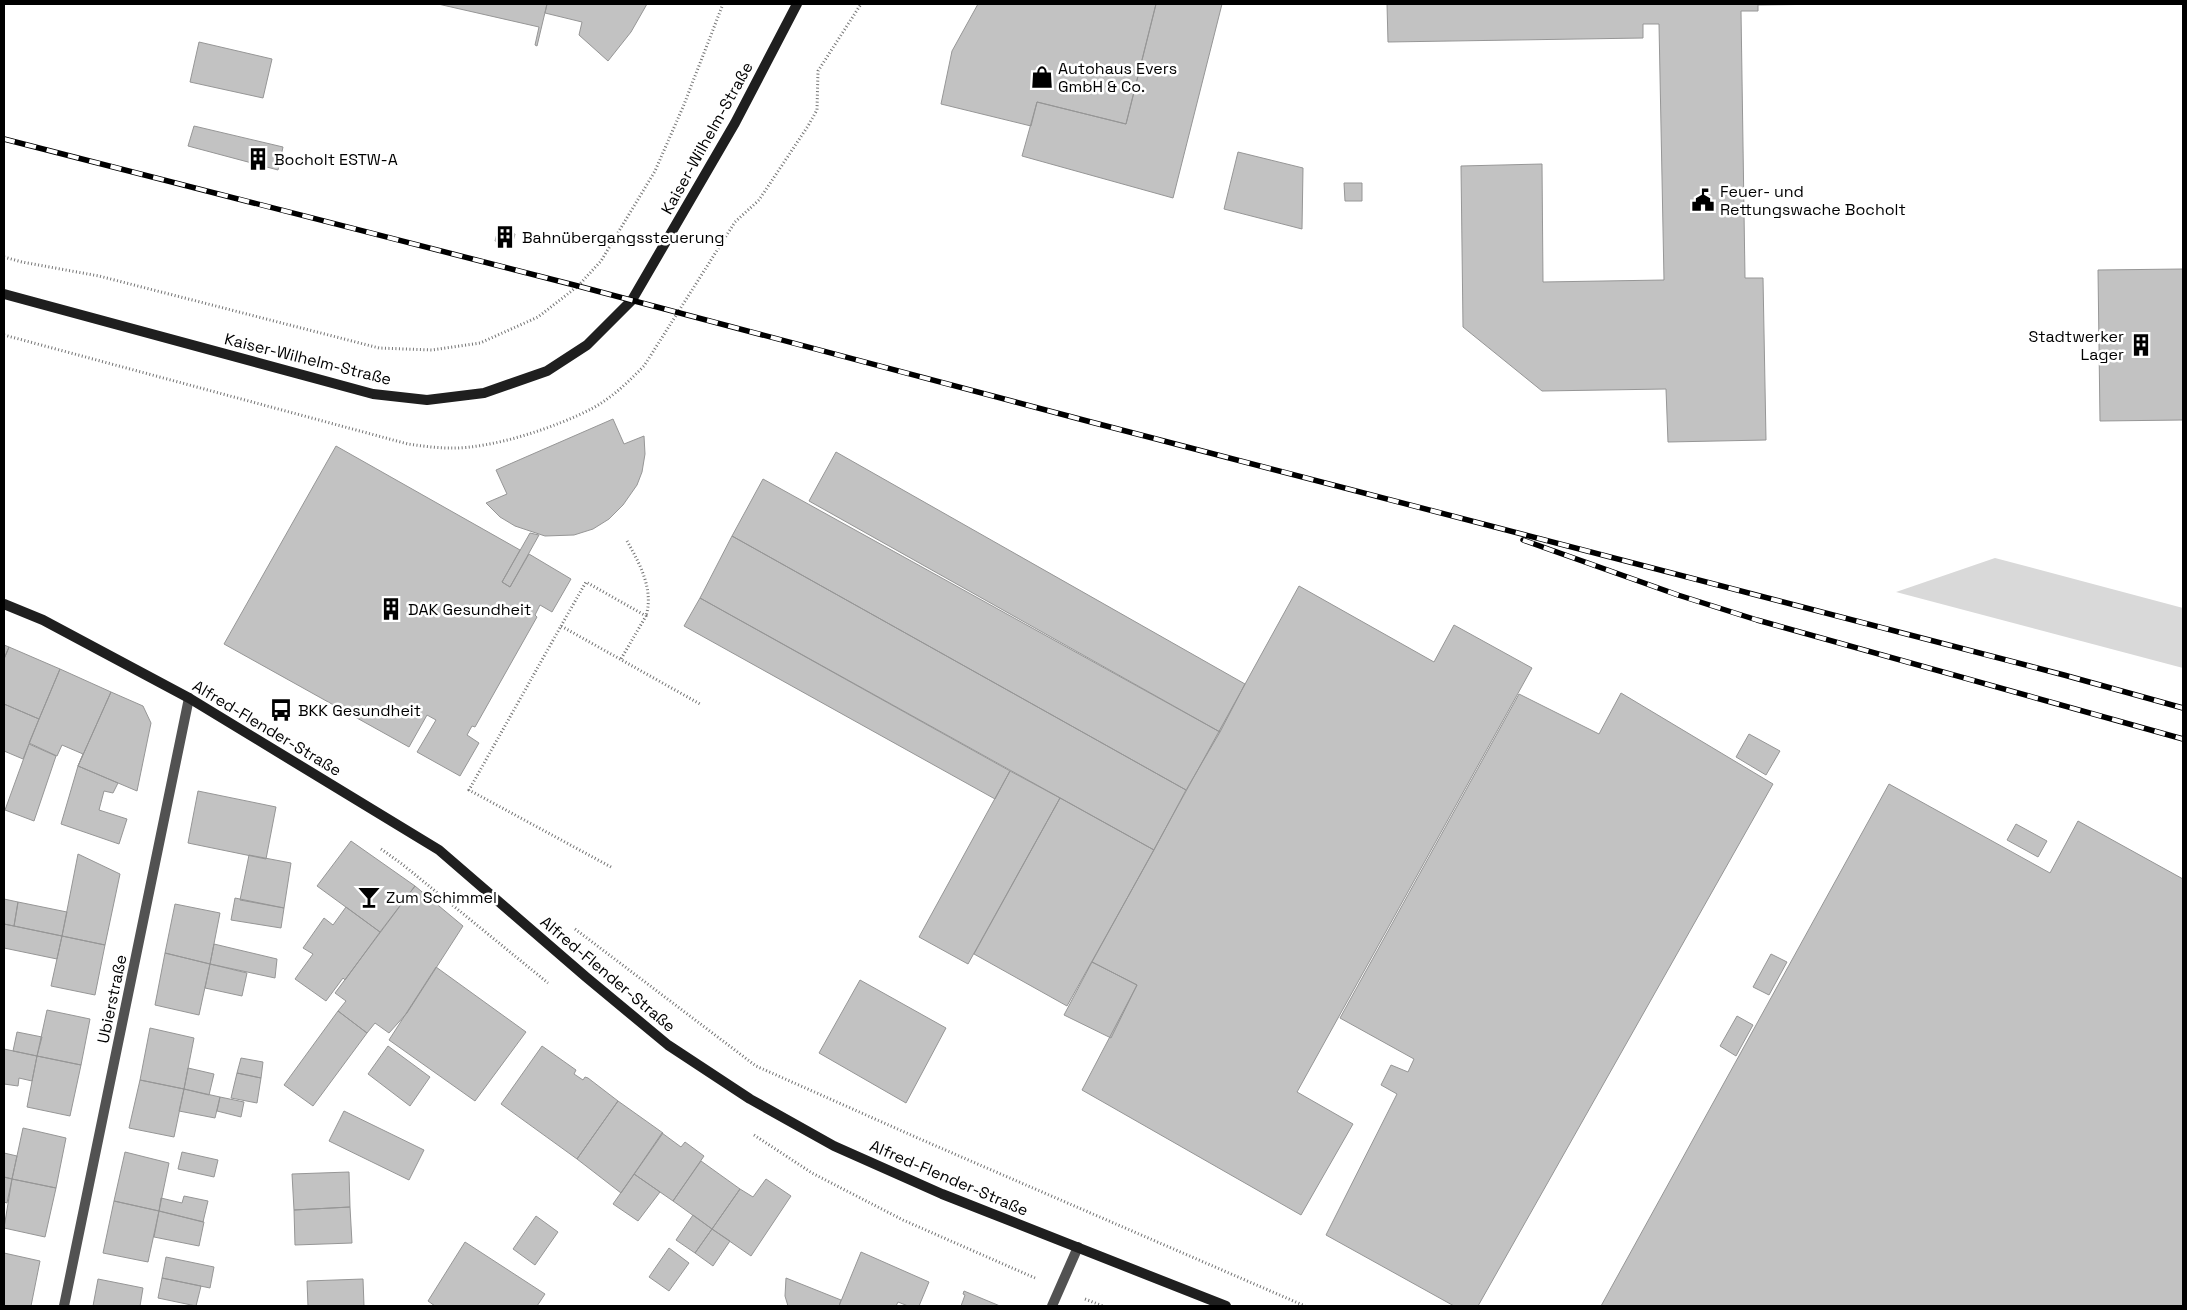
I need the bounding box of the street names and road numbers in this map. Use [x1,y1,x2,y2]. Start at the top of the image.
street label: Kaiser-Wilhelm-Straße [656,58,758,218]
street label: Kaiser-Wilhelm-Straße [222,328,394,390]
street label: Alfred-Flender-Straße [189,675,345,781]
street label: Alfred-Flender-Straße [536,911,680,1037]
street label: Ubierstraße [92,953,132,1045]
street label: Alfred-Flender-Straße [867,1135,1031,1221]

